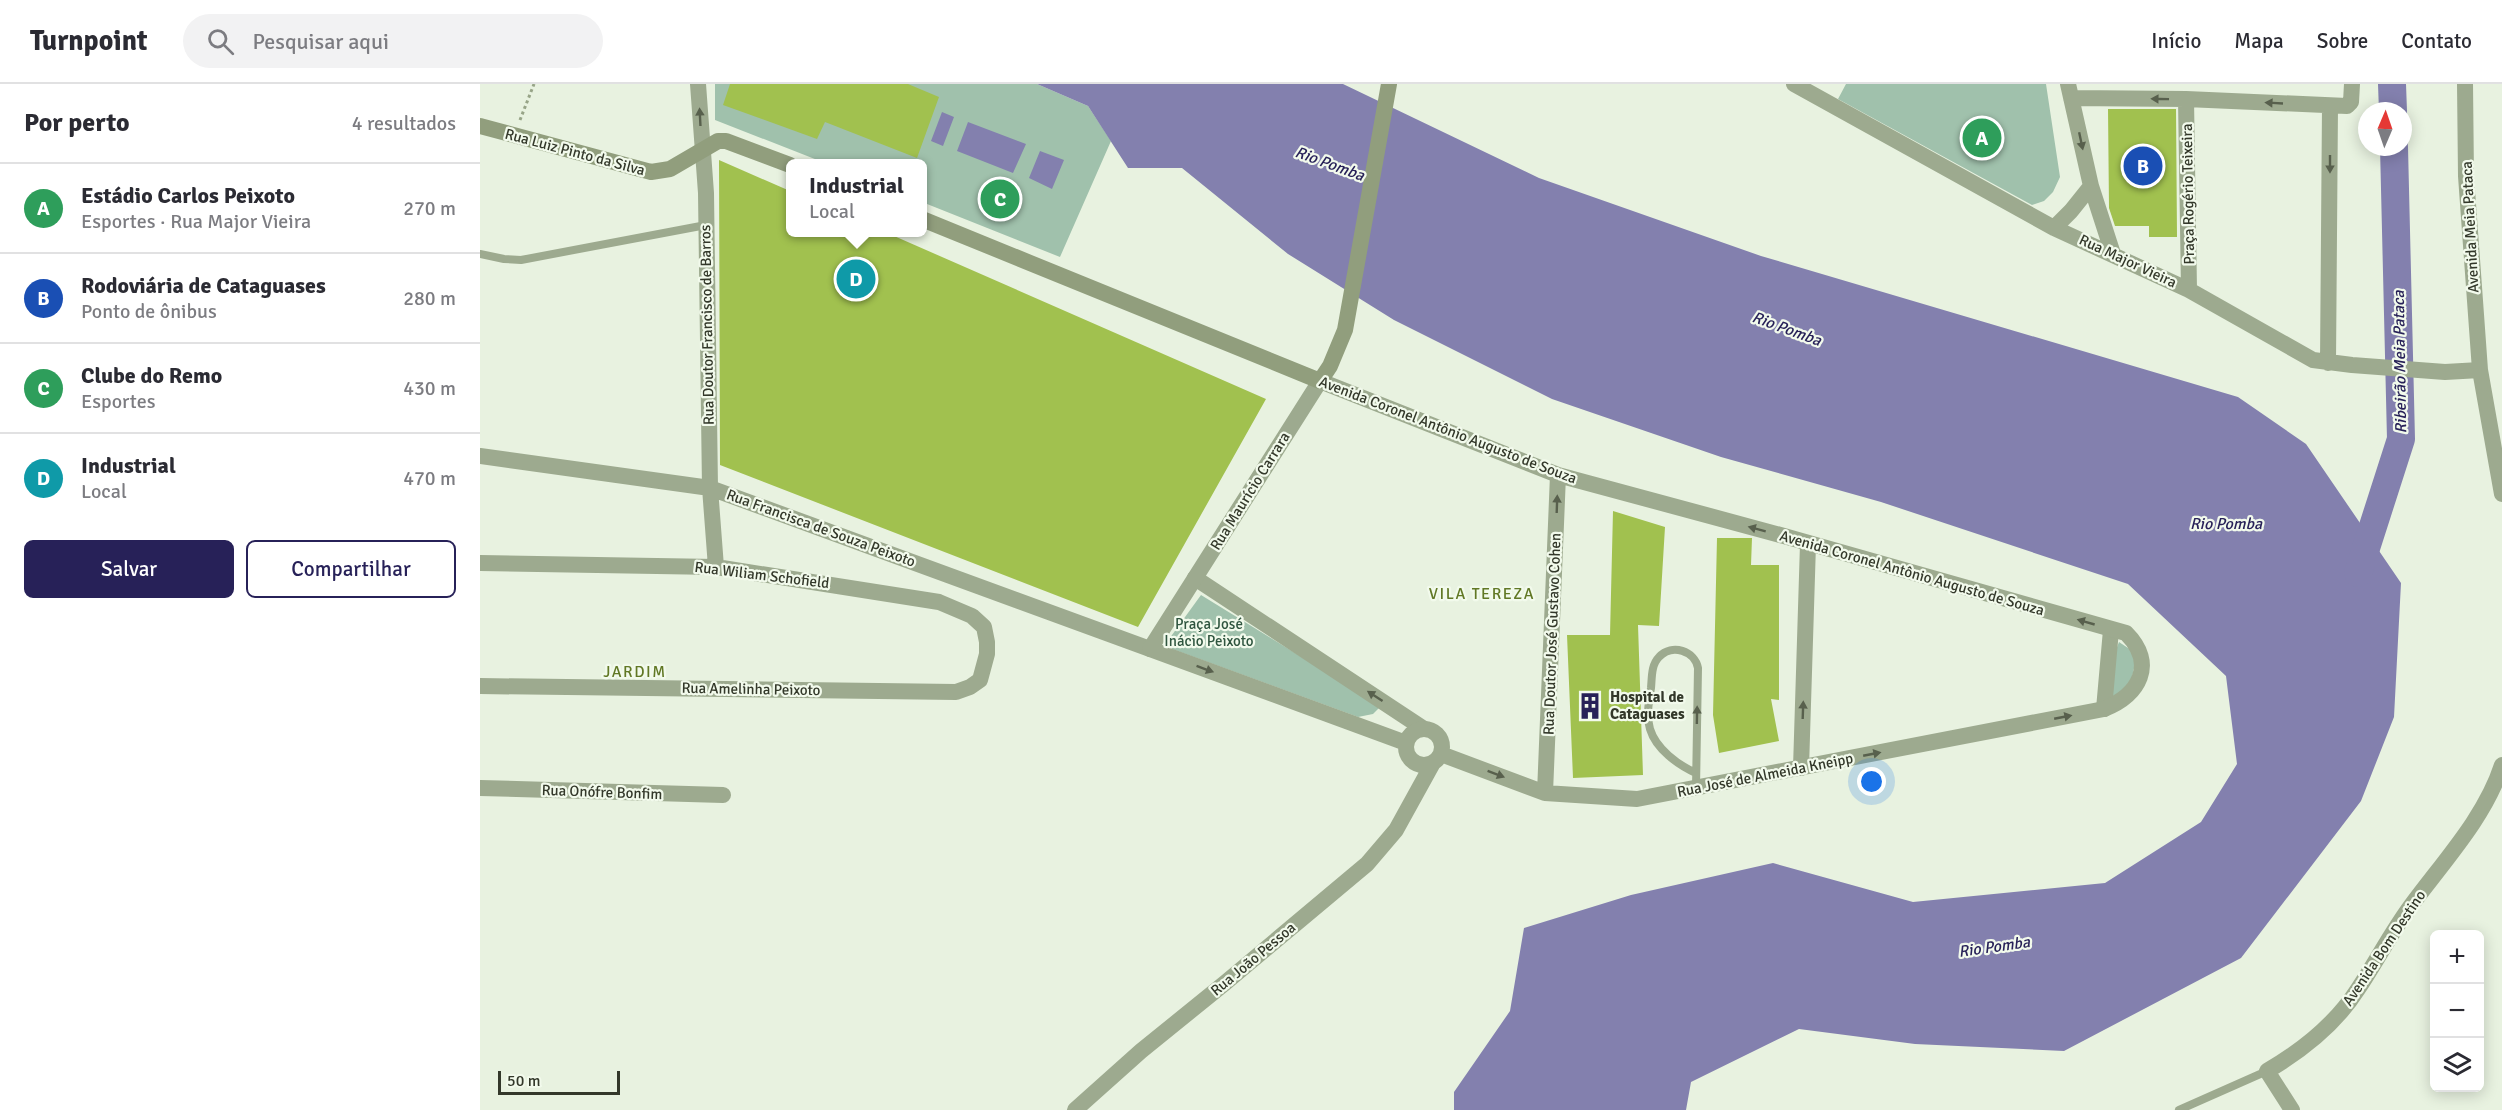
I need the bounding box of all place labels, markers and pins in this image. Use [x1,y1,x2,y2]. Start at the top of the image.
pin: A [1962,116,2002,160]
pin: B [2124,144,2162,188]
pin: C [980,176,1020,222]
pin: D [836,256,875,302]
place label: Hospital de Cataguases [1610,688,1685,723]
building icon: Hospital de Cataguases [1575,691,1605,721]

